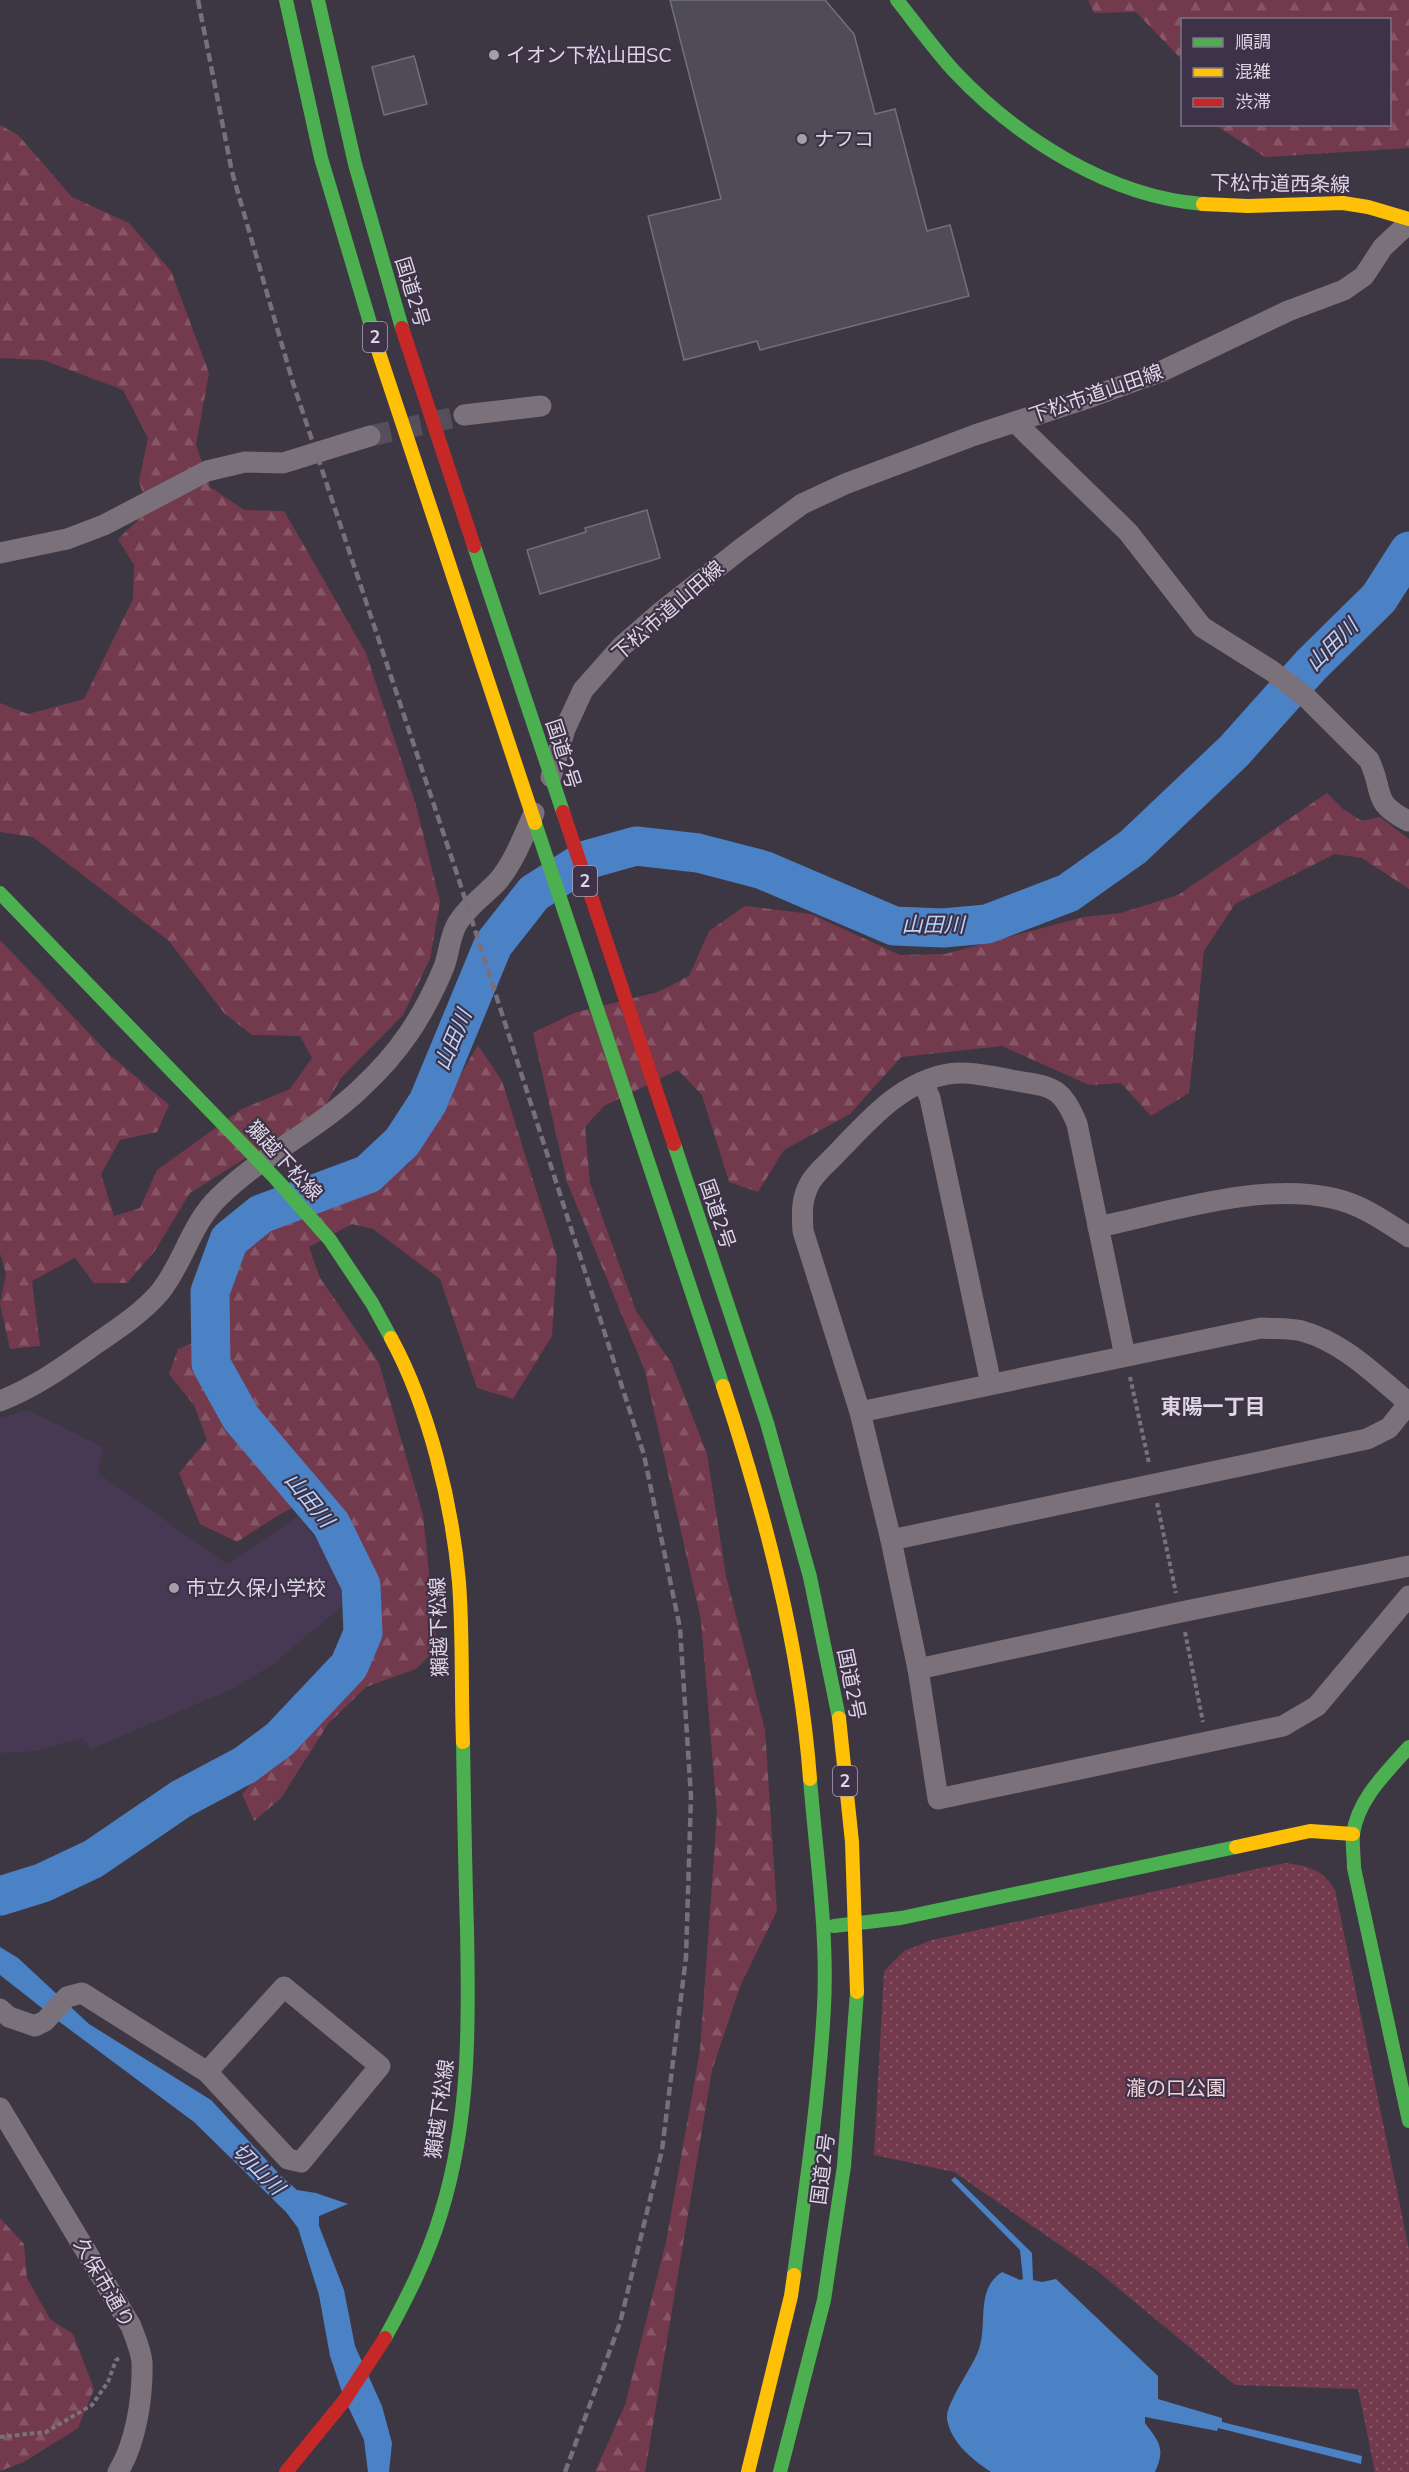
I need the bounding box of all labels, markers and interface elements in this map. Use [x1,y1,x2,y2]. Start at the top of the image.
legend [1181,18,1391,126]
text: 順調 [1235,30,1271,54]
place label: イオン下松山田SC [506,42,672,69]
marker: イオン下松山田SC [487,48,501,62]
text: 混雑 [1235,60,1271,84]
text: 渋滞 [1235,90,1271,114]
place label: ナフコ [814,126,874,153]
marker: ナフコ [795,132,809,146]
street label: 下松市道西条線 [1210,169,1350,199]
street label: 国道2号 [389,254,435,330]
road number: 2 [363,322,387,352]
street label: 下松市道山田線 [1025,358,1167,430]
street label: 下松市道山田線 [606,555,730,667]
water label: 山田川 [1300,611,1366,677]
street label: 国道2号 [539,716,587,792]
road number: 2 [573,866,597,896]
water label: 山田川 [902,911,966,939]
water label: 山田川 [428,1004,479,1074]
street label: 獺越下松線 [240,1115,328,1207]
street label: 国道2号 [693,1176,741,1252]
district label: 東陽一丁目 [1161,1393,1266,1421]
water label: 山田川 [278,1467,341,1535]
place label: 市立久保小学校 [186,1575,326,1602]
street label: 獺越下松線 [424,1577,454,1677]
marker: 市立久保小学校 [167,1581,181,1595]
street label: 国道2号 [831,1646,871,1722]
road number: 2 [833,1766,857,1796]
street label: 獺越下松線 [420,2058,460,2160]
park label: 瀧の口公園 [1126,2075,1226,2102]
street label: 国道2号 [805,2132,841,2206]
water label: 切山川 [226,2137,292,2203]
street label: 久保市通り [67,2233,141,2333]

